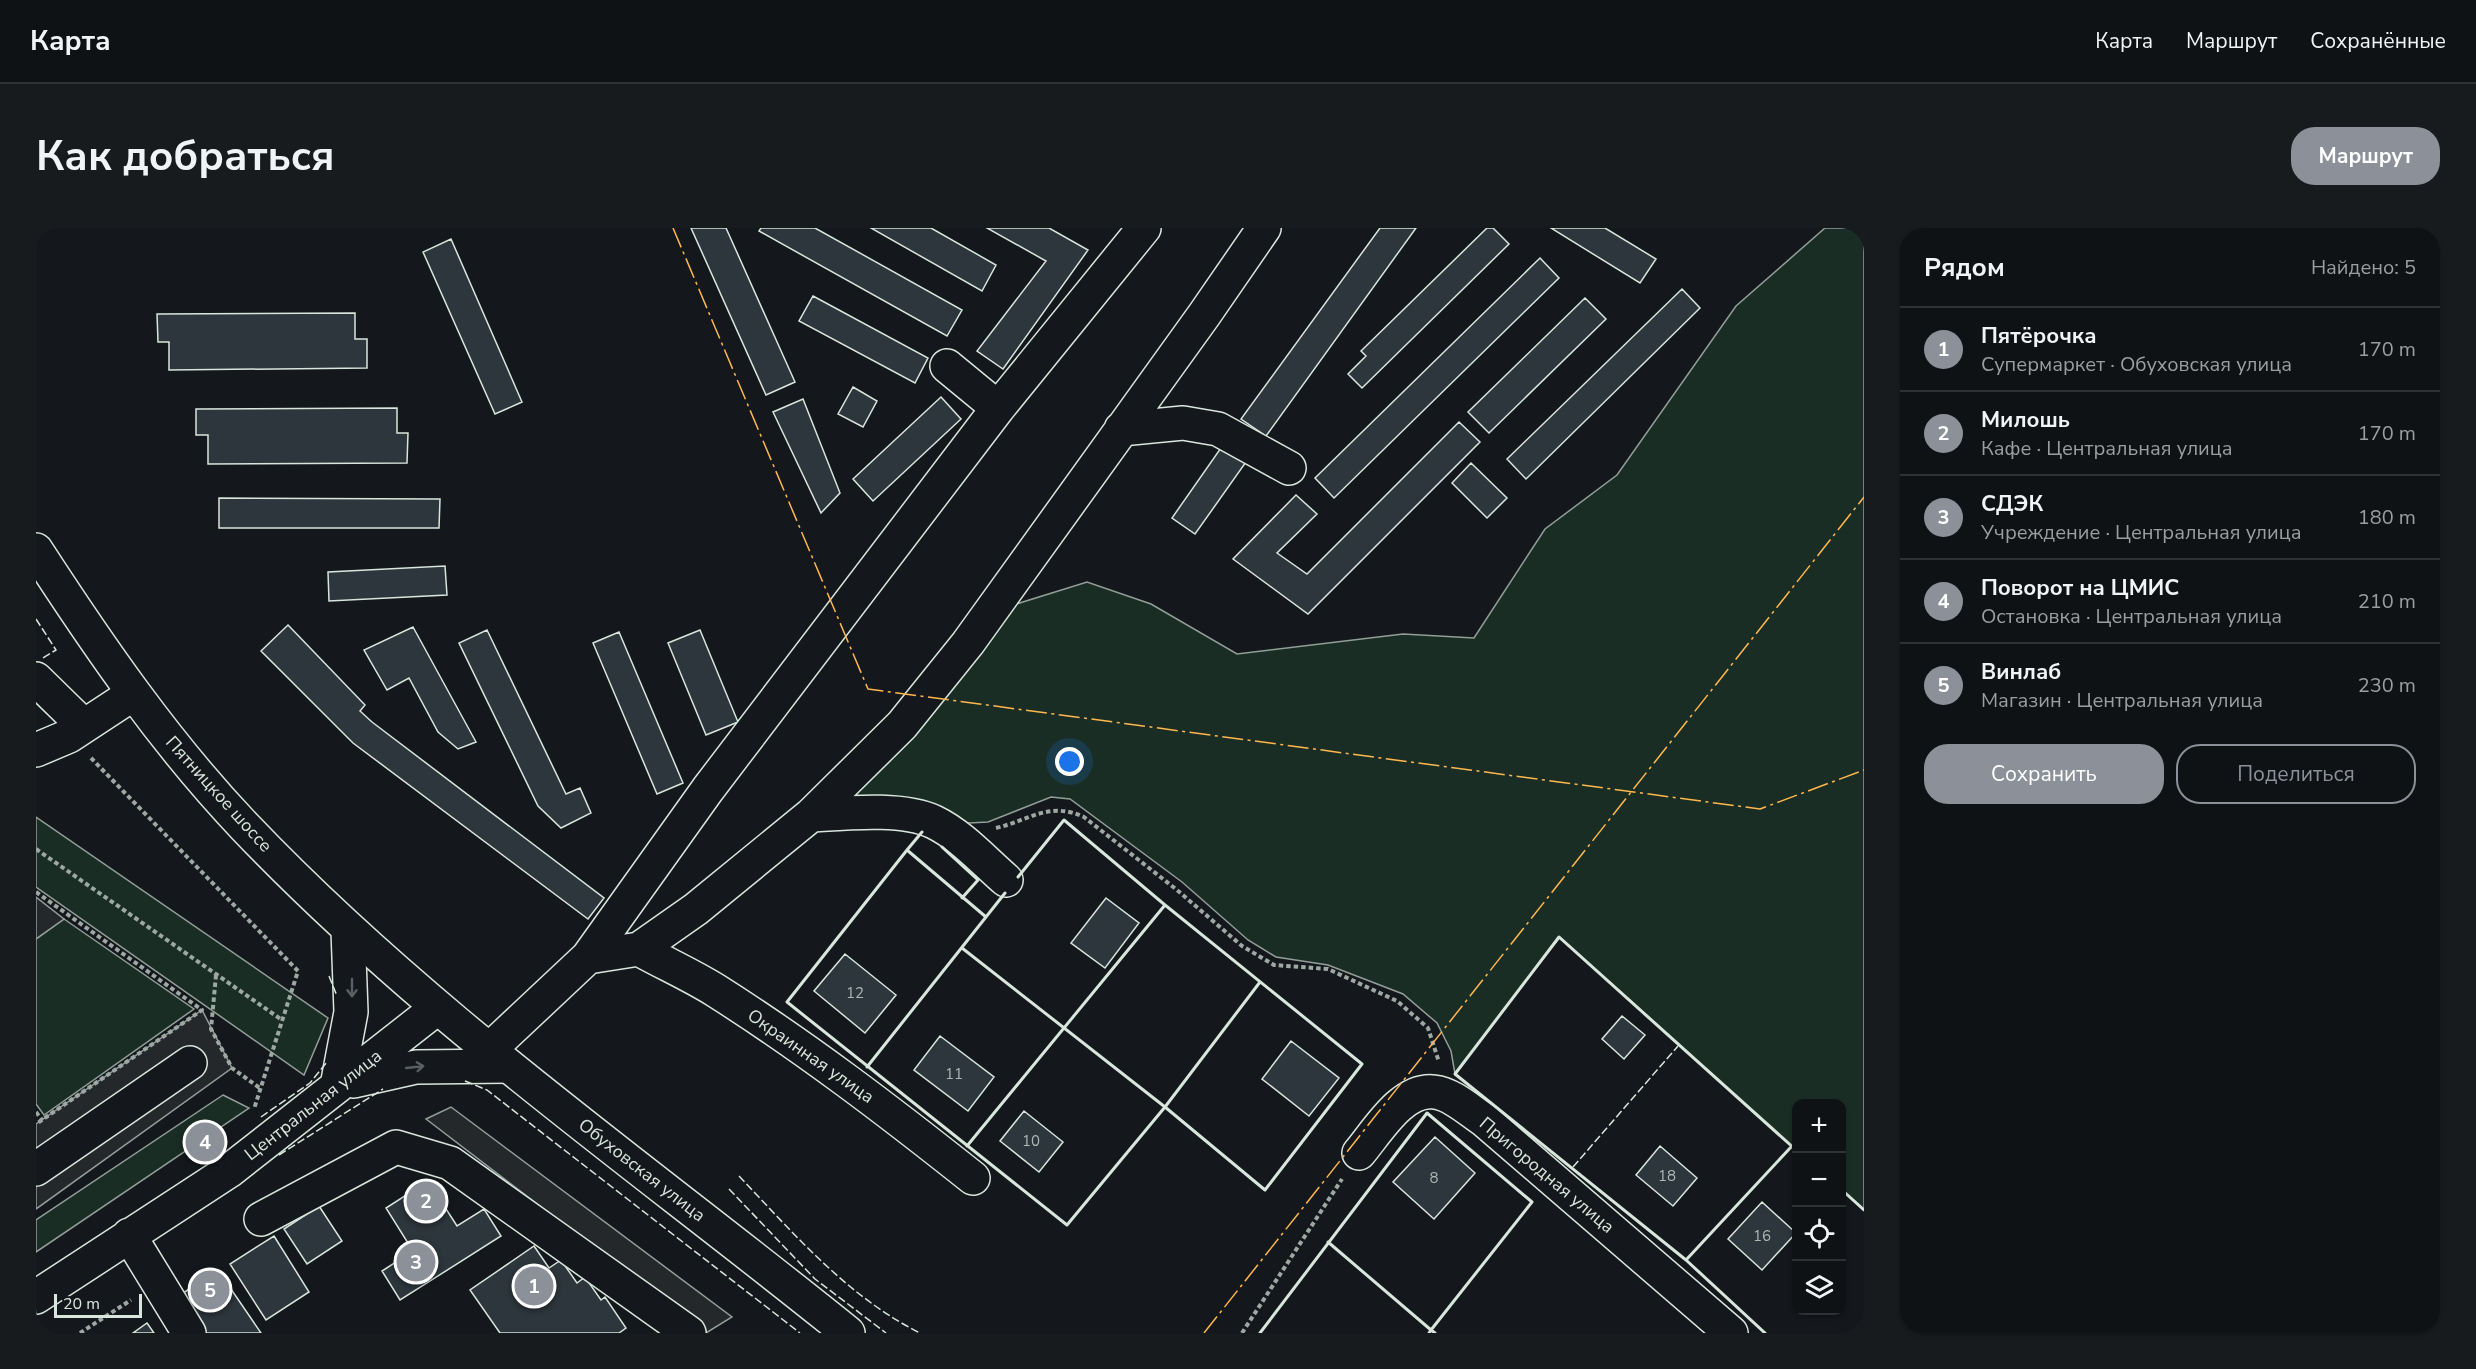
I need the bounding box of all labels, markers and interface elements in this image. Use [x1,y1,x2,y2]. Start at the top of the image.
text: Карта [30,22,111,60]
text: Карта [2095,27,2153,55]
text: Маршрут [2186,27,2277,55]
text: Сохранённые [2310,27,2446,55]
button: Маршрут [2291,127,2440,185]
text: Как добраться [36,128,335,185]
text: Рядом [1924,250,2005,285]
text: Найдено: 5 [2311,254,2416,281]
text: Пятёрочка [1981,321,2097,351]
text: 1 [1938,336,1950,363]
text: 170 m [2358,336,2416,363]
text: Супермаркет · Обуховская улица [1981,351,2292,378]
text: Милошь [1981,405,2070,435]
text: 2 [1938,420,1950,447]
text: 170 m [2358,420,2416,447]
text: Кафе · Центральная улица [1981,435,2233,462]
text: СДЭК [1981,489,2043,519]
text: 3 [1938,504,1950,531]
text: 180 m [2358,504,2416,531]
text: Учреждение · Центральная улица [1981,519,2301,546]
text: Поворот на ЦМИС [1981,573,2179,603]
text: 4 [1938,588,1950,615]
text: 210 m [2358,588,2416,615]
text: Остановка · Центральная улица [1981,603,2282,630]
text: Винлаб [1981,657,2061,687]
text: 5 [1938,672,1950,699]
text: 230 m [2358,672,2416,699]
text: Магазин · Центральная улица [1981,687,2263,714]
street label: Пятницкое шоссе [160,731,278,857]
button: Сохранить [1924,744,2164,804]
button: Поделиться [2176,744,2416,804]
your location [1055,747,1084,776]
one-way arrow [346,978,358,998]
house number: 12 [846,983,864,1003]
street label: Окраинная улица [743,1003,879,1109]
street label: Центральная улица [240,1044,386,1166]
one-way arrow [404,1062,424,1073]
house number: 11 [945,1064,963,1084]
map controls [1792,1099,1846,1315]
button: + [1792,1099,1846,1153]
street label: Пригородная улица [1475,1111,1619,1239]
street label: Обуховская улица [574,1113,710,1227]
pin: 4 [186,1120,224,1164]
house number: 10 [1022,1131,1040,1151]
button: − [1792,1153,1846,1207]
house number: 18 [1658,1166,1676,1186]
house number: 8 [1429,1168,1439,1188]
pin: 2 [406,1178,446,1224]
button: locate [1792,1207,1846,1261]
house number: 16 [1753,1226,1771,1246]
pin: 3 [396,1240,436,1284]
button: layers [1792,1261,1846,1315]
pin: 1 [514,1264,554,1308]
pin: 5 [190,1268,230,1312]
scale bar [54,1291,142,1318]
text: 20 m [63,1293,100,1315]

